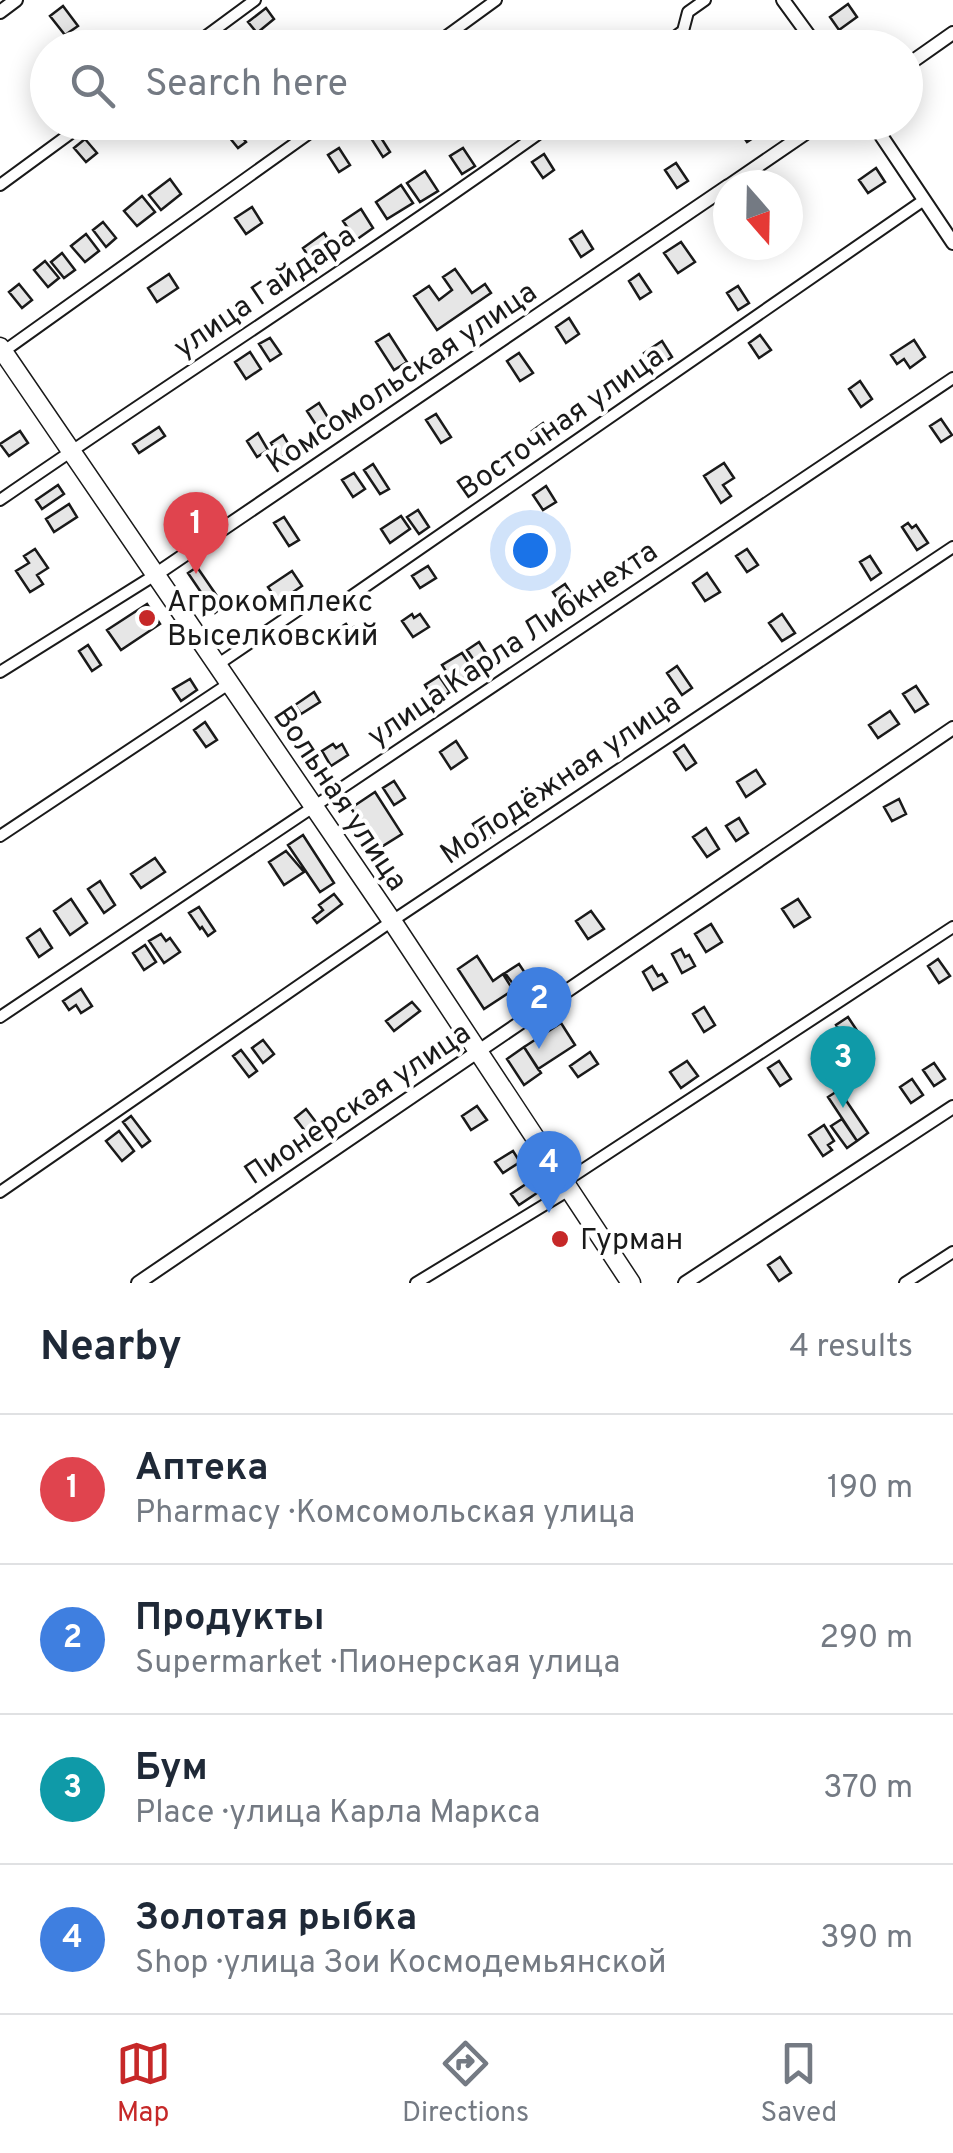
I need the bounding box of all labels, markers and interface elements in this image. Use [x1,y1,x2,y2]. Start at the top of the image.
search box [30,30,923,140]
icon: search [65,58,120,113]
text: Search here [145,61,348,110]
north arrow [713,170,803,260]
street label: улица Гайдара [167,219,363,368]
street label: Комсомольская улица [260,275,545,483]
street label: Восточная улица [451,339,672,509]
pin: 1 [164,492,228,574]
your location [505,525,556,576]
street label: улица Карла Либкнехта [361,534,666,756]
place label: Агрокомплекс Выселковский [167,585,378,656]
marker: Агрокомплекс Выселковский [136,607,158,629]
street label: Молодёжная улица [434,686,689,874]
street label: Вольная улица [263,700,414,899]
pin: 2 [506,966,572,1049]
street label: Пионерская улица [238,1016,479,1194]
pin: 3 [810,1026,876,1108]
pin: 4 [516,1130,582,1213]
place label: Гурман [580,1223,683,1260]
marker: Гурман [549,1228,571,1250]
text: Nearby [40,1322,182,1375]
text: 4 results [789,1328,913,1368]
text: Аптека [135,1445,269,1494]
text: 1 [66,1469,79,1509]
text: 190 m [827,1469,913,1509]
text: Pharmacy · Комсомольская улица [135,1494,635,1534]
text: Продукты [135,1595,325,1644]
text: 2 [63,1619,82,1659]
text: 290 m [819,1619,913,1659]
text: Supermarket · Пионерская улица [135,1644,620,1684]
text: Бум [135,1745,208,1794]
text: 3 [63,1769,82,1809]
text: 370 m [823,1769,913,1809]
text: Place · улица Карла Маркса [135,1794,540,1834]
text: Золотая рыбка [135,1895,417,1944]
text: 4 [62,1919,83,1959]
text: 390 m [820,1919,913,1959]
text: Shop · улица Зои Космодемьянской [135,1944,667,1984]
tab: Map [116,2036,171,2132]
tab: Directions [402,2036,529,2132]
tab: Saved [760,2036,837,2132]

